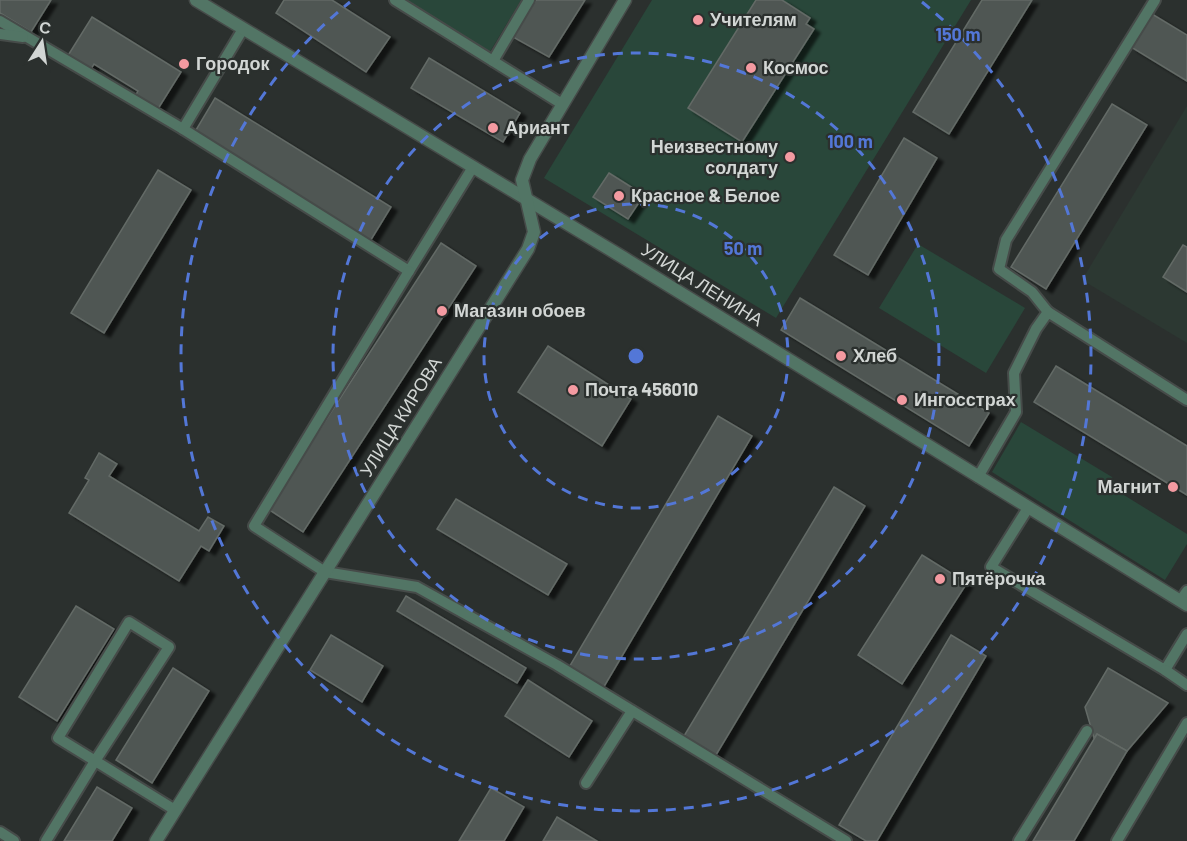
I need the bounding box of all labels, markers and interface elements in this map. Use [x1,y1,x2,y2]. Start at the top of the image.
place label: Учителям [710,8,797,30]
north arrow [12,12,72,72]
marker: Учителям [691,13,705,27]
text: С [38,16,53,37]
text: 150 m [936,23,980,45]
place label: Городок [196,52,270,74]
place label: Космос [763,56,829,78]
marker: Городок [177,57,191,71]
marker: Космос [744,61,758,75]
place label: Ариант [505,116,570,138]
marker: Ариант [486,121,500,135]
text: 100 m [827,130,873,152]
place label: Неизвестному солдату [651,135,778,178]
marker: Неизвестному солдату [783,150,797,164]
place label: Красное & Белое [631,184,780,206]
marker: Красное & Белое [612,189,626,203]
text: 50 m [724,237,762,259]
street label: УЛИЦА ЛЕНИНА [638,238,767,330]
place label: Магазин обоев [454,299,586,321]
marker: Магазин обоев [435,304,449,318]
place label: Хлеб [853,344,897,366]
centre of rings [626,346,646,366]
marker: Хлеб [834,349,848,363]
street label: УЛИЦА КИРОВА [355,353,446,480]
place label: Почта 456010 [585,378,698,400]
marker: Почта 456010 [566,383,580,397]
place label: Ингосстрах [914,388,1016,410]
marker: Ингосстрах [895,393,909,407]
place label: Магнит [1098,475,1161,497]
marker: Магнит [1166,480,1180,494]
place label: Пятёрочка [952,567,1046,589]
marker: Пятёрочка [933,572,947,586]

